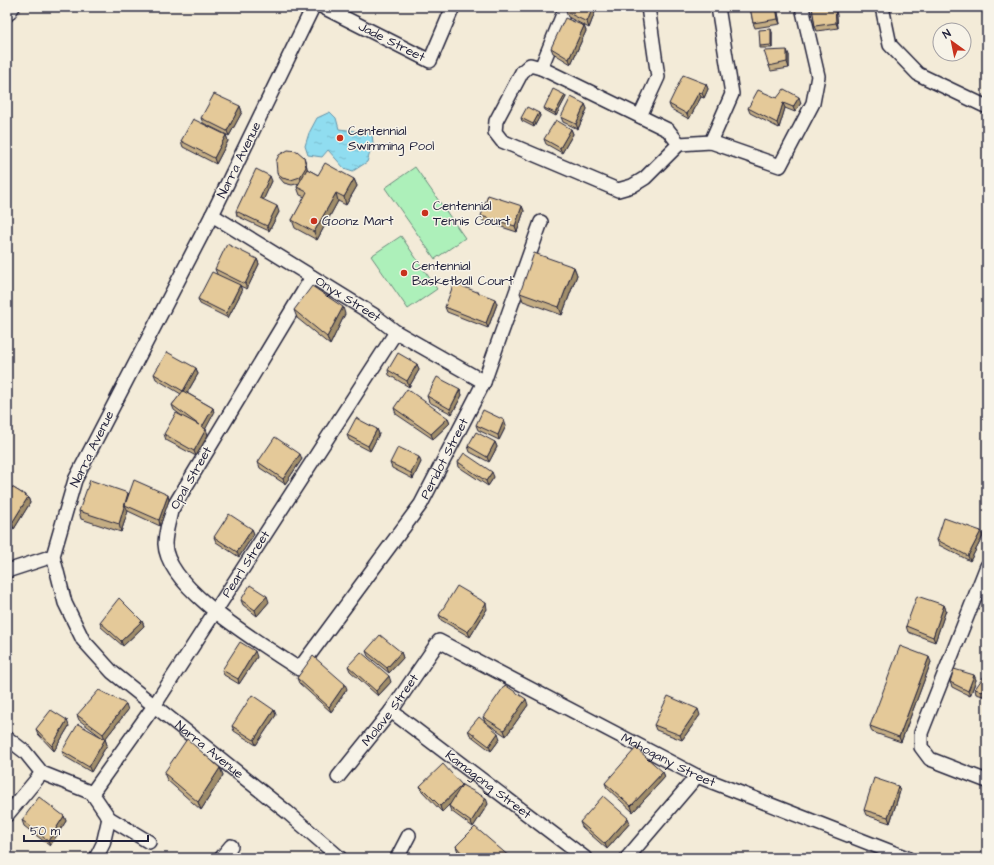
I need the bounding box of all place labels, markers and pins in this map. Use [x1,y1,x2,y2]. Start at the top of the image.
place label: Centennial Swimming Pool [348,122,434,156]
marker: Centennial Swimming Pool [335,133,345,143]
place label: Centennial Tennis Court [433,197,511,230]
marker: Centennial Tennis Court [420,208,430,218]
place label: Goonz Mart [322,212,394,230]
marker: Goonz Mart [309,216,319,226]
place label: Centennial Basketball Court [412,257,514,290]
marker: Centennial Basketball Court [399,268,409,278]

